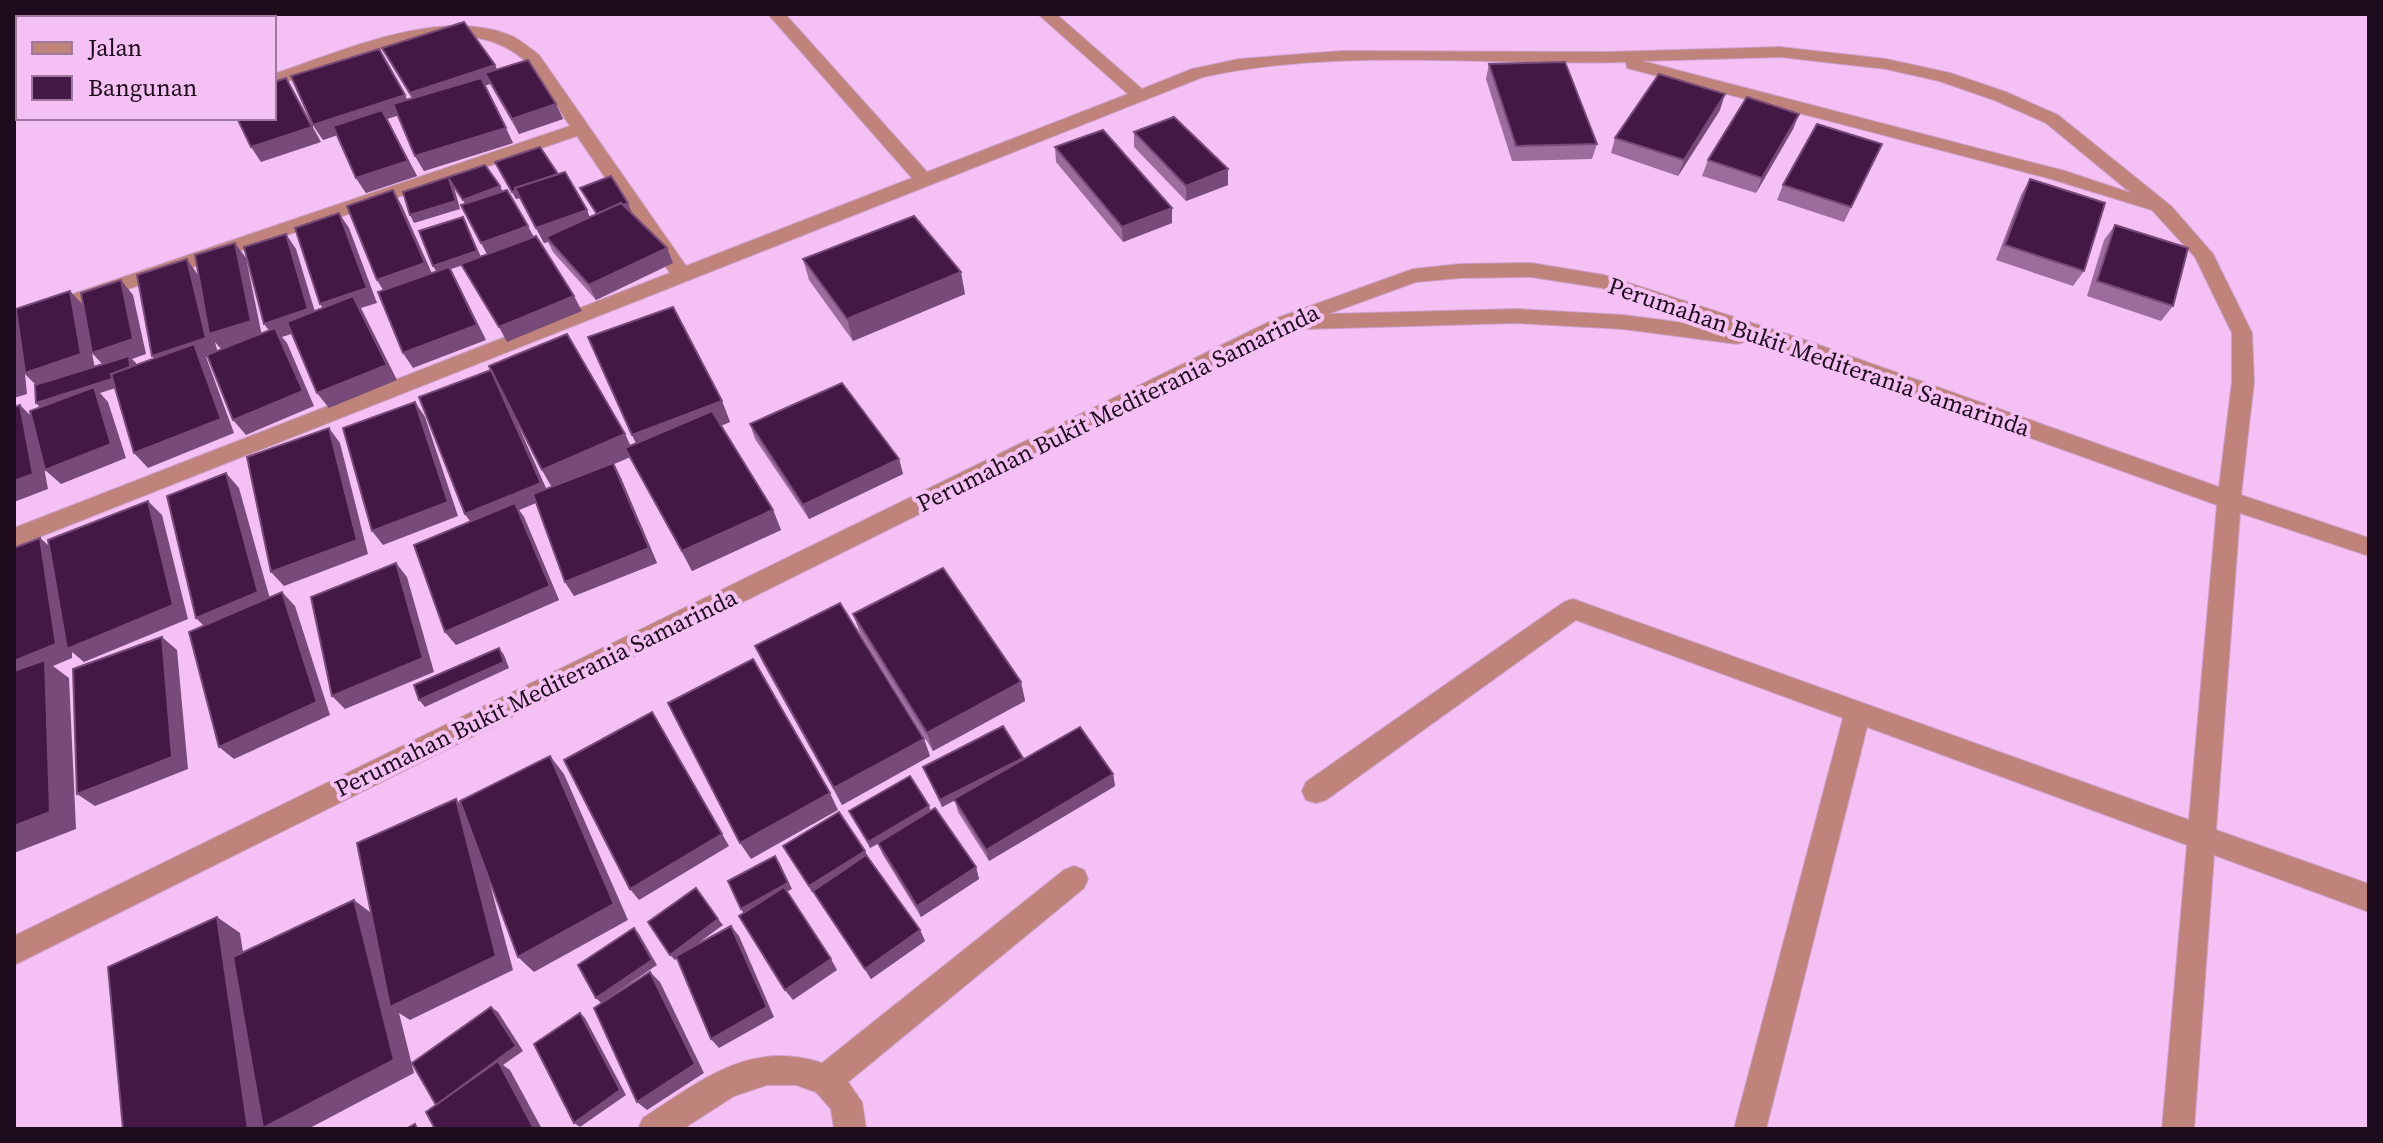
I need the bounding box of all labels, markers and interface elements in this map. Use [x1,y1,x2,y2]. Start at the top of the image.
legend [16,16,276,120]
text: Jalan [87,31,142,64]
text: Bangunan [88,71,197,104]
street label: Perumahan Bukit Mediterania Samarinda [1604,269,2035,445]
street label: Perumahan Bukit Mediterania Samarinda [911,295,1325,520]
street label: Perumahan Bukit Mediterania Samarinda [329,580,743,805]

